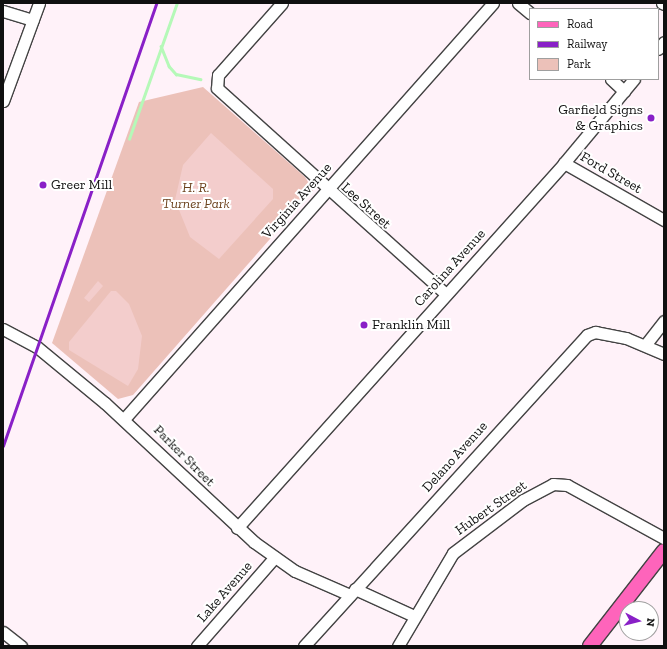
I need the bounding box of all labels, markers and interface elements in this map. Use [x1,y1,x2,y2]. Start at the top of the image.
legend [529,8,659,80]
text: Road [567,17,593,31]
text: Railway [567,37,608,51]
text: Park [567,57,591,71]
place label: Garfield Signs & Graphics [558,102,643,134]
marker: Garfield Signs & Graphics [646,113,656,123]
street label: Ford Street [577,149,645,197]
street label: Virginia Avenue [258,160,336,242]
place label: Greer Mill [51,177,112,193]
street label: Lee Street [338,179,394,233]
marker: Greer Mill [38,180,48,190]
park label: H. R. Turner Park [162,180,230,212]
street label: Carolina Avenue [411,226,489,310]
place label: Franklin Mill [372,317,450,333]
marker: Franklin Mill [359,320,369,330]
street label: Delano Avenue [419,418,491,496]
street label: Parker Street [150,422,218,490]
street label: Hubert Street [452,477,530,539]
street label: Lake Avenue [194,558,256,626]
north arrow [619,601,659,641]
text: N [643,617,657,627]

